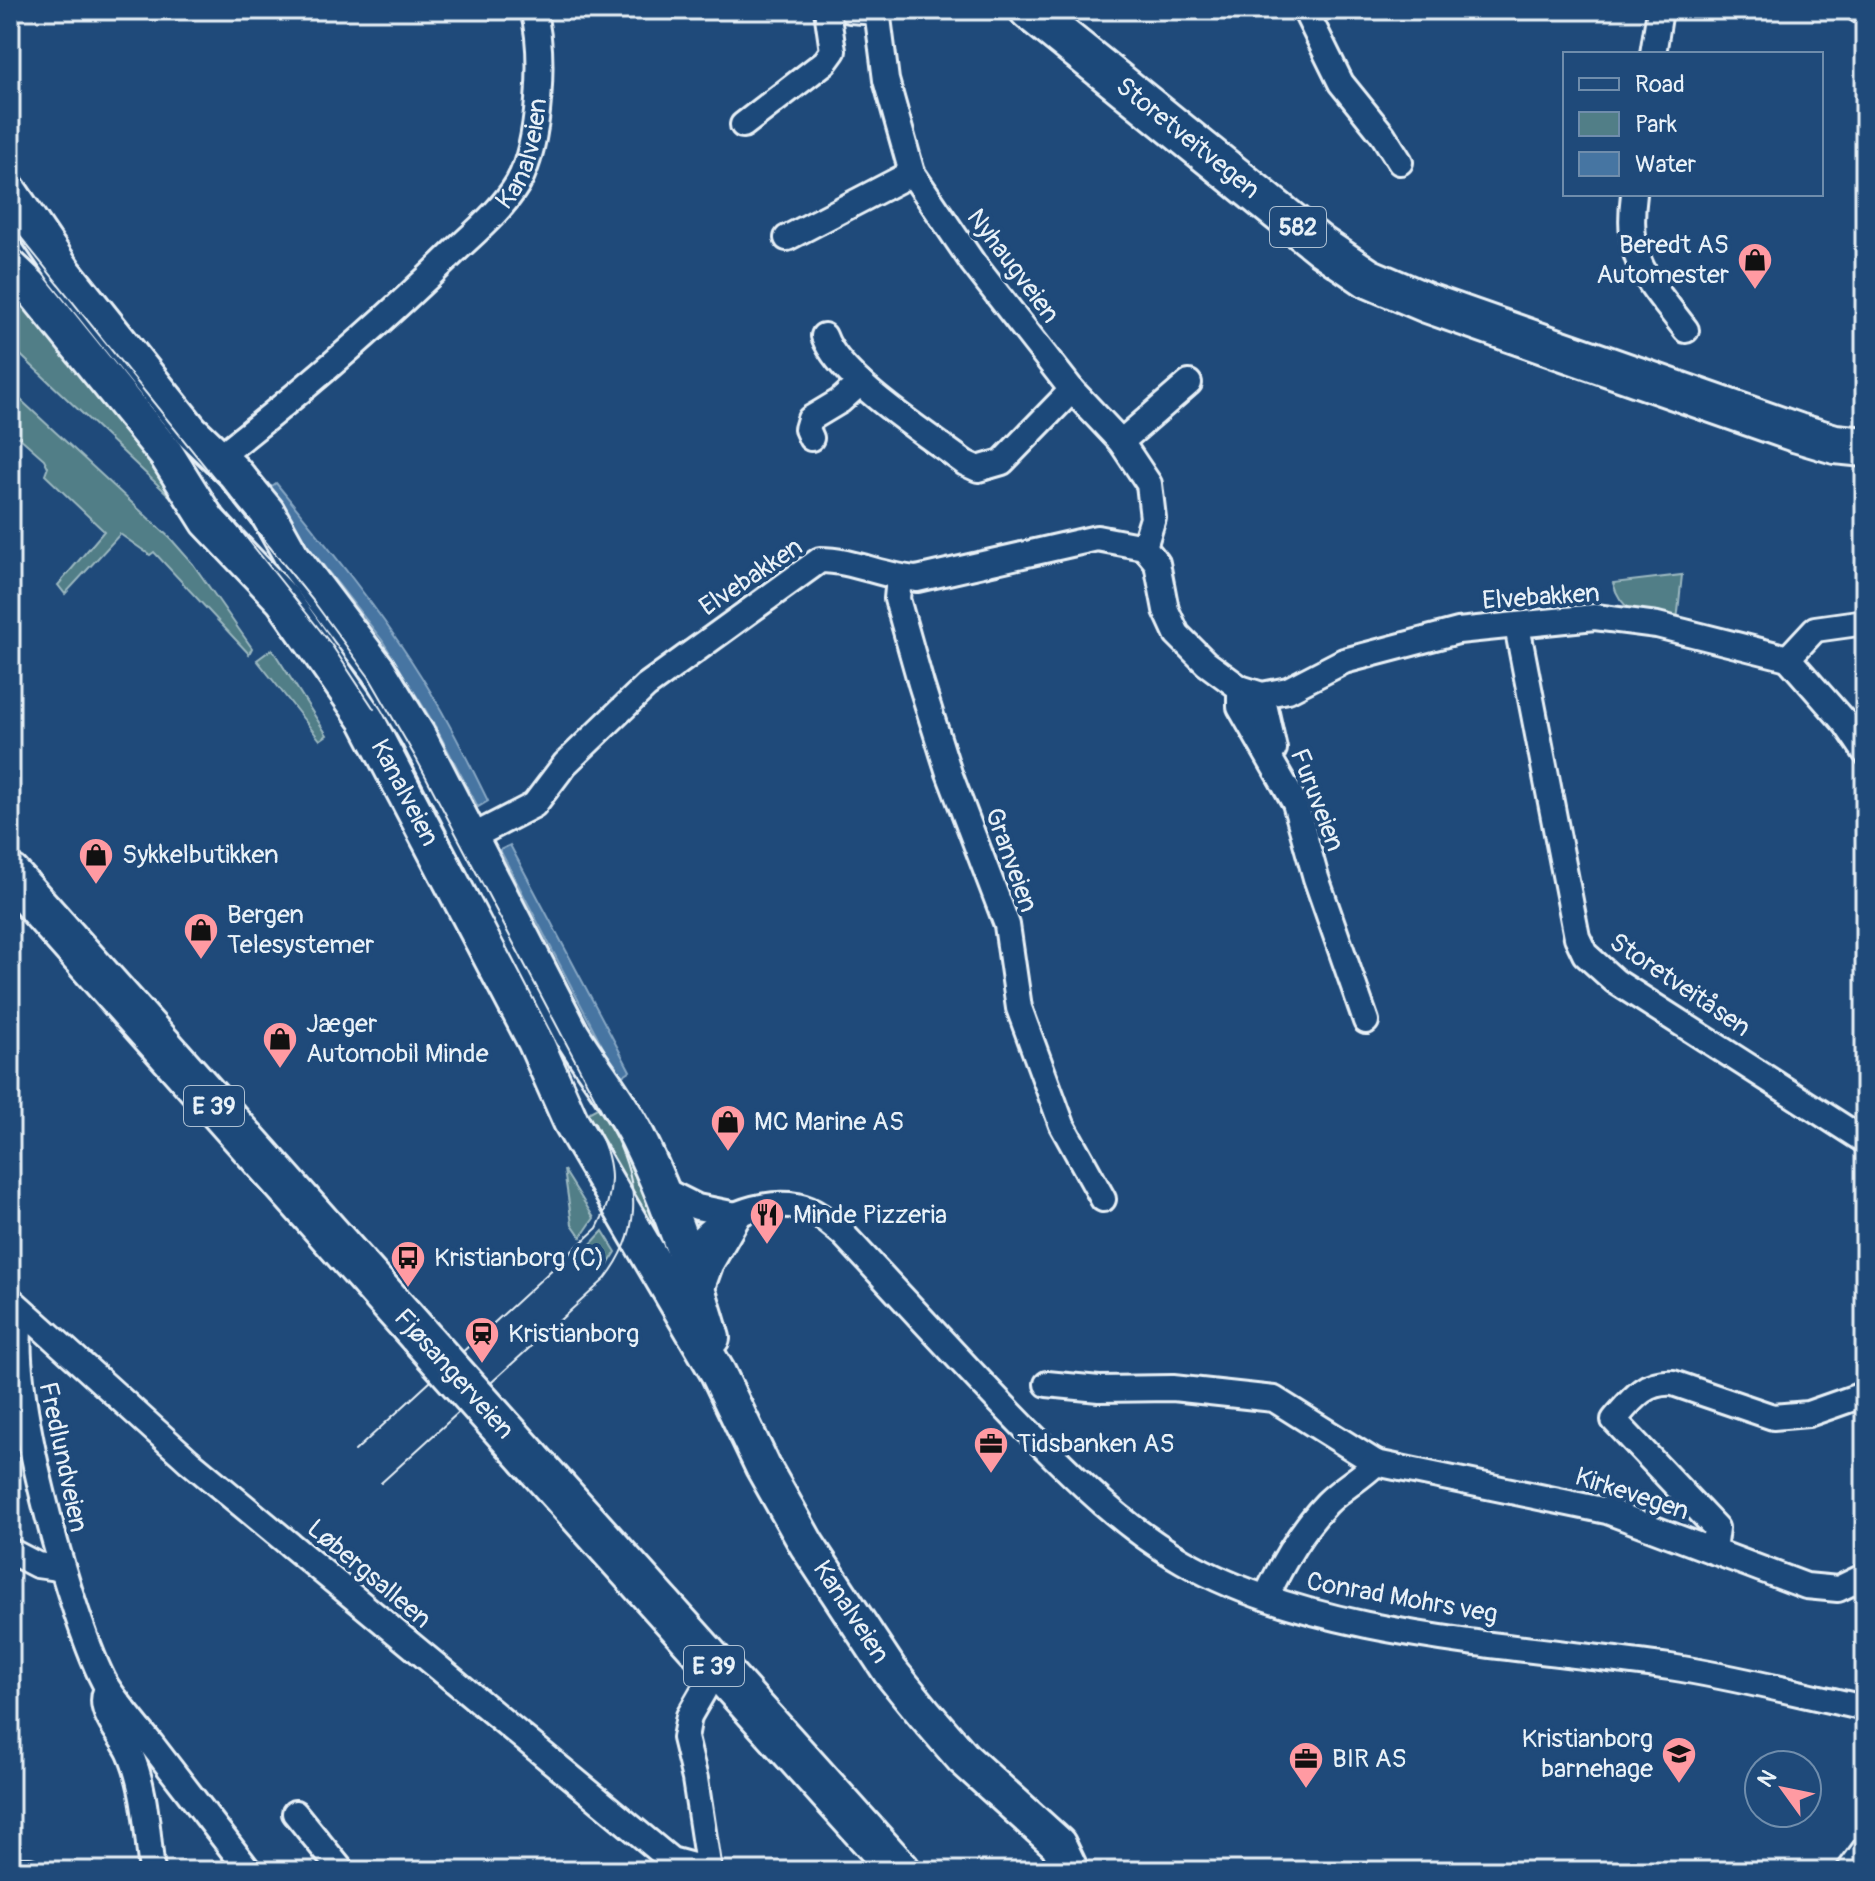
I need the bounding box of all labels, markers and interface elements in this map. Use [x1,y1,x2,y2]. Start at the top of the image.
legend [1563,52,1823,196]
street label: Storetveitvegen [1109,70,1266,206]
text: Road [1635,70,1685,99]
street label: Kanalveien [489,97,554,216]
text: Park [1635,110,1677,139]
text: Water [1635,150,1696,179]
street label: Nyhaugveien [960,203,1066,329]
road number: 582 [1270,207,1326,247]
place label: Beredt AS Automester [1596,229,1730,291]
shop icon: Beredt AS Automester [1736,241,1774,291]
street label: Elvebakken [693,531,809,623]
street label: Elvebakken [1481,577,1601,617]
street label: Kanalveien [363,734,446,852]
street label: Furuveien [1283,744,1351,856]
street label: Granveien [977,803,1045,917]
shop icon: Sykkelbutikken [77,836,115,886]
place label: Sykkelbutikken [122,839,279,871]
place label: Bergen Telesystemer [227,899,375,961]
shop icon: Bergen Telesystemer [182,911,220,961]
street label: Storetveitåsen [1603,926,1757,1044]
place label: Jæger Automobil Minde [306,1008,489,1070]
shop icon: Jæger Automobil Minde [261,1020,299,1070]
road number: E 39 [184,1086,244,1126]
shop icon: MC Marine AS [709,1103,747,1153]
place label: MC Marine AS [754,1106,904,1138]
restaurant icon: Minde Pizzeria [748,1196,786,1246]
place label: Minde Pizzeria [793,1199,947,1231]
bus stop icon: Kristianborg (C) [389,1239,427,1289]
place label: Kristianborg (C) [434,1242,605,1274]
street label: Fjøsangerveien [387,1302,521,1446]
station icon: Kristianborg [463,1315,501,1365]
place label: Kristianborg [508,1318,639,1350]
street label: Fredlundveien [31,1379,95,1535]
office icon: Tidsbanken AS [972,1425,1010,1475]
place label: Tidsbanken AS [1017,1428,1175,1460]
street label: Kirkevegen [1571,1461,1693,1527]
street label: Løbergsalleen [300,1513,438,1635]
street label: Kanalveien [806,1555,896,1669]
street label: Conrad Mohrs veg [1304,1565,1500,1631]
road number: E 39 [684,1646,744,1686]
place label: Kristianborg barnehage [1522,1723,1653,1785]
school or university icon: Kristianborg barnehage [1660,1735,1698,1785]
office icon: BIR AS [1287,1740,1325,1790]
place label: BIR AS [1332,1743,1407,1775]
north arrow [1743,1749,1823,1829]
text: N [1751,1765,1783,1793]

